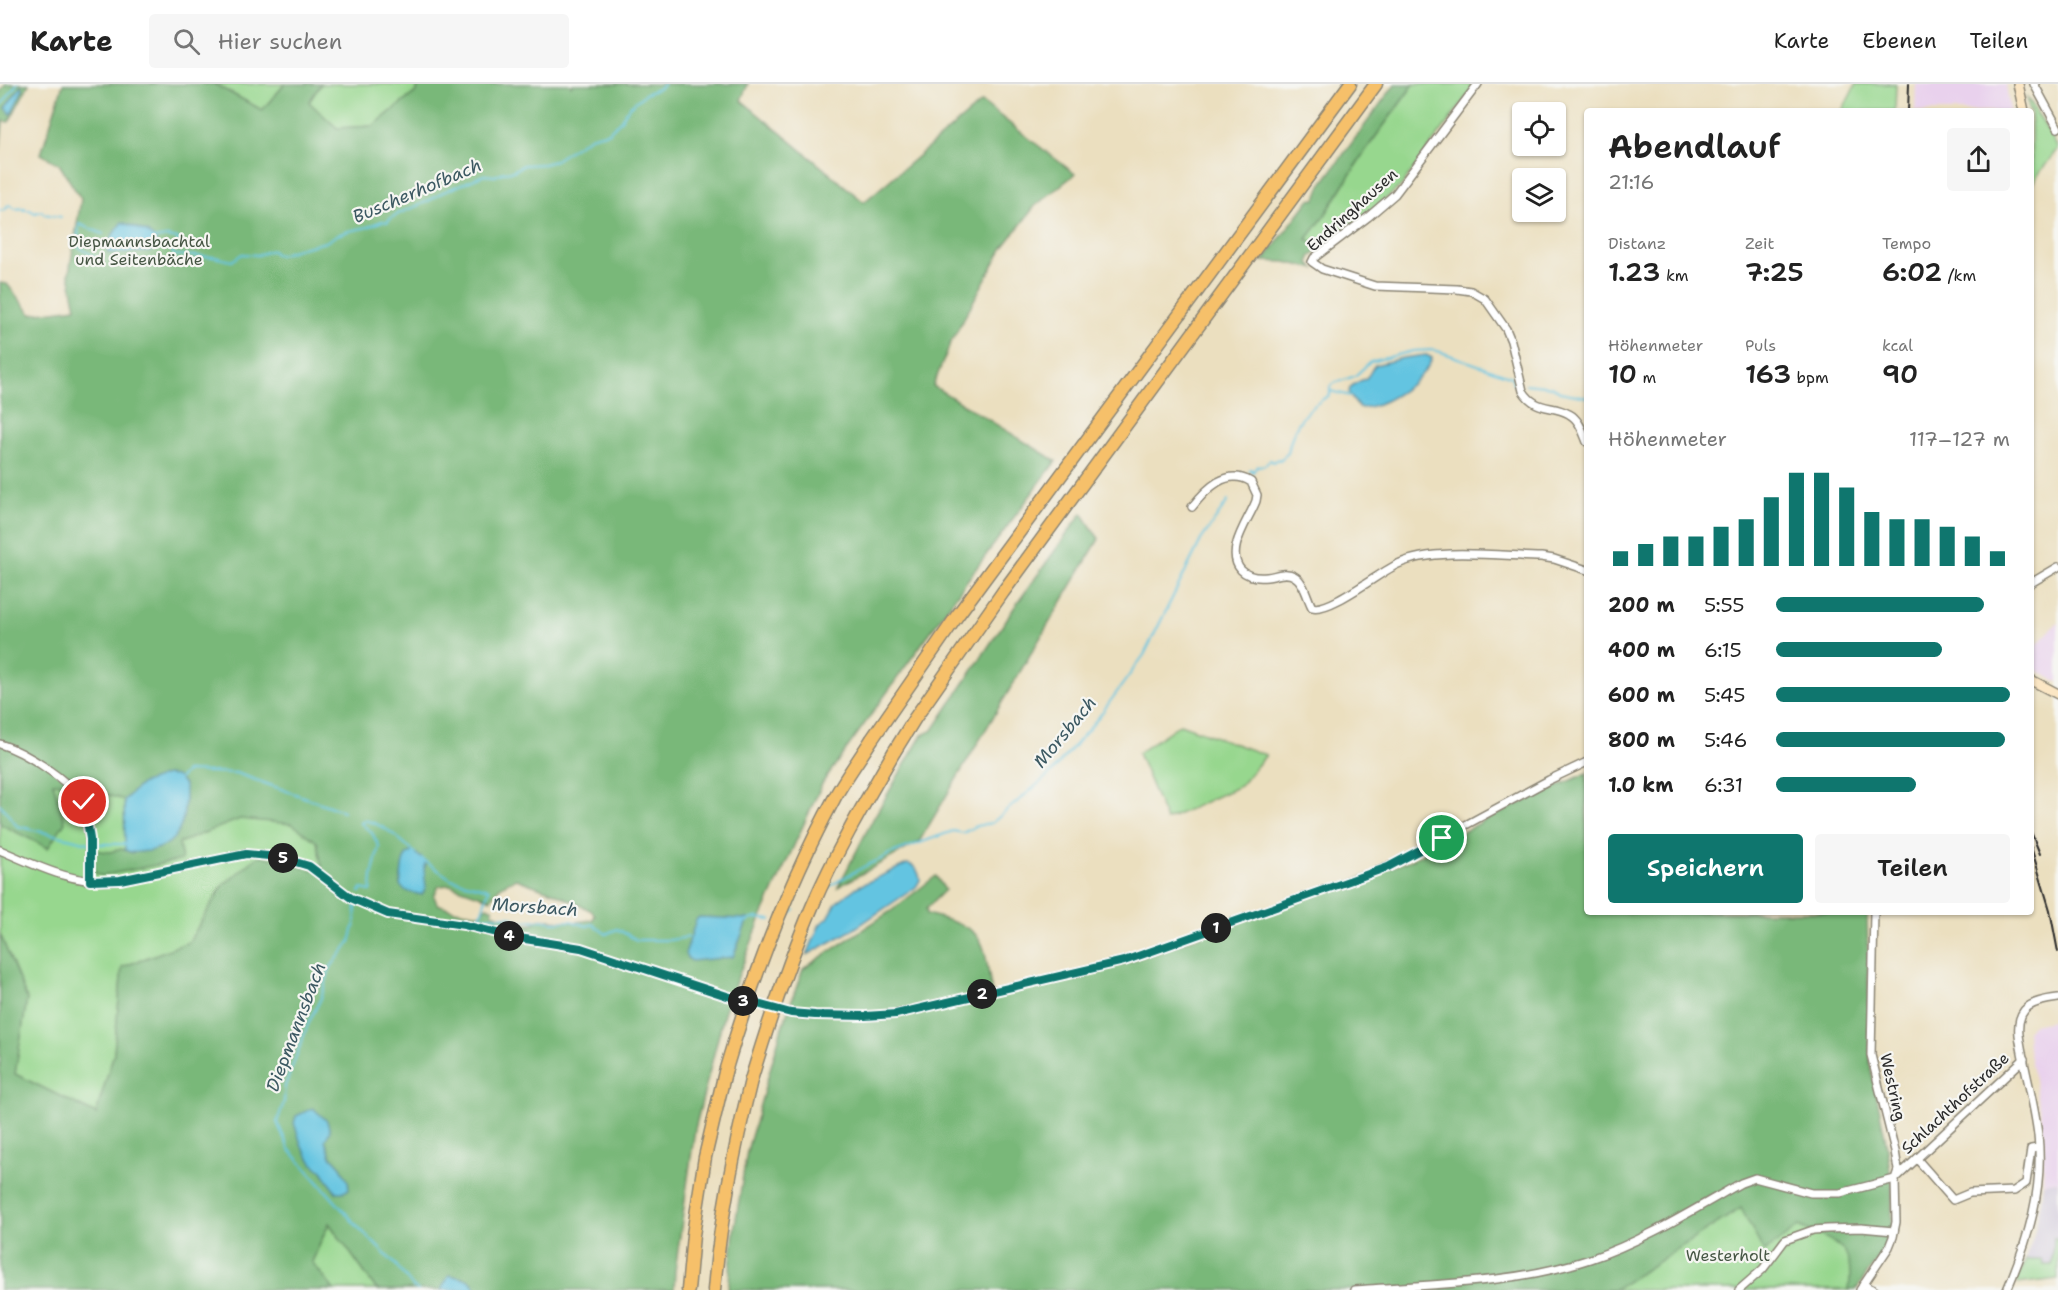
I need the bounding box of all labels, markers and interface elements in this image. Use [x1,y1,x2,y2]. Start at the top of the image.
search box [149,14,569,68]
text: Karte [30,22,113,60]
icon: search [170,25,203,58]
text: Hier suchen [218,27,342,56]
text: Karte [1774,27,1829,55]
text: Ebenen [1862,27,1937,55]
text: Teilen [1970,27,2028,55]
map controls [1512,102,1566,222]
button: locate [1512,102,1566,156]
text: Abendlauf [1608,124,1781,169]
button: share [1947,128,2010,191]
water label: Buscherhofbach [349,153,485,229]
street label: Endringhausen [1302,164,1402,256]
button: layers [1512,168,1566,222]
text: 21:16 [1608,169,1655,195]
park label: Diepmannsbachtal und Seitenbäche [68,231,210,270]
text: Distanz [1608,233,1666,254]
text: Zeit [1745,233,1774,254]
text: Tempo [1882,233,1931,254]
text: 1.23 [1608,254,1660,289]
text: 7:25 [1745,254,1804,289]
text: 6:02 [1882,254,1942,289]
text: km [1660,265,1689,286]
text: /km [1942,265,1976,286]
text: Höhenmeter [1608,335,1703,356]
text: Puls [1745,335,1776,356]
text: kcal [1882,335,1913,356]
text: 10 [1608,356,1637,391]
text: 163 [1745,356,1791,391]
text: 90 [1882,356,1918,391]
text: m [1637,367,1656,388]
text: bpm [1791,367,1829,388]
text: Höhenmeter [1608,426,1727,452]
text: 117–127 m [1909,426,2010,452]
text: 200 m [1608,592,1675,618]
text: 5:55 [1704,592,1744,618]
text: 400 m [1608,637,1675,663]
text: 6:15 [1704,637,1742,663]
text: 600 m [1608,682,1675,708]
text: 5:45 [1704,682,1745,708]
water label: Morsbach [1028,691,1102,773]
text: 800 m [1608,727,1675,753]
text: 5:46 [1704,727,1747,753]
text: 1.0 km [1608,772,1673,798]
text: 6:31 [1704,772,1743,798]
pin [58,776,109,827]
icon: check [67,785,100,818]
pin [1416,812,1467,863]
icon: arrive [1425,821,1458,854]
button: Speichern [1608,834,1803,903]
button: Teilen [1815,834,2010,903]
pin: 5 [268,843,298,873]
text: 5 [278,847,288,868]
water label: Morsbach [491,892,579,922]
pin: 1 [1201,913,1231,943]
text: 1 [1212,917,1220,938]
pin: 4 [494,921,524,951]
text: 4 [503,925,515,946]
water label: Diepmannsbach [260,959,332,1095]
pin: 2 [967,979,997,1009]
text: 2 [976,983,988,1004]
pin: 3 [728,986,758,1016]
text: 3 [737,990,749,1011]
street label: Schlachthofstraße [1897,1048,2013,1158]
street label: Westring [1875,1051,1911,1123]
park label: Westerholt [1686,1245,1770,1266]

